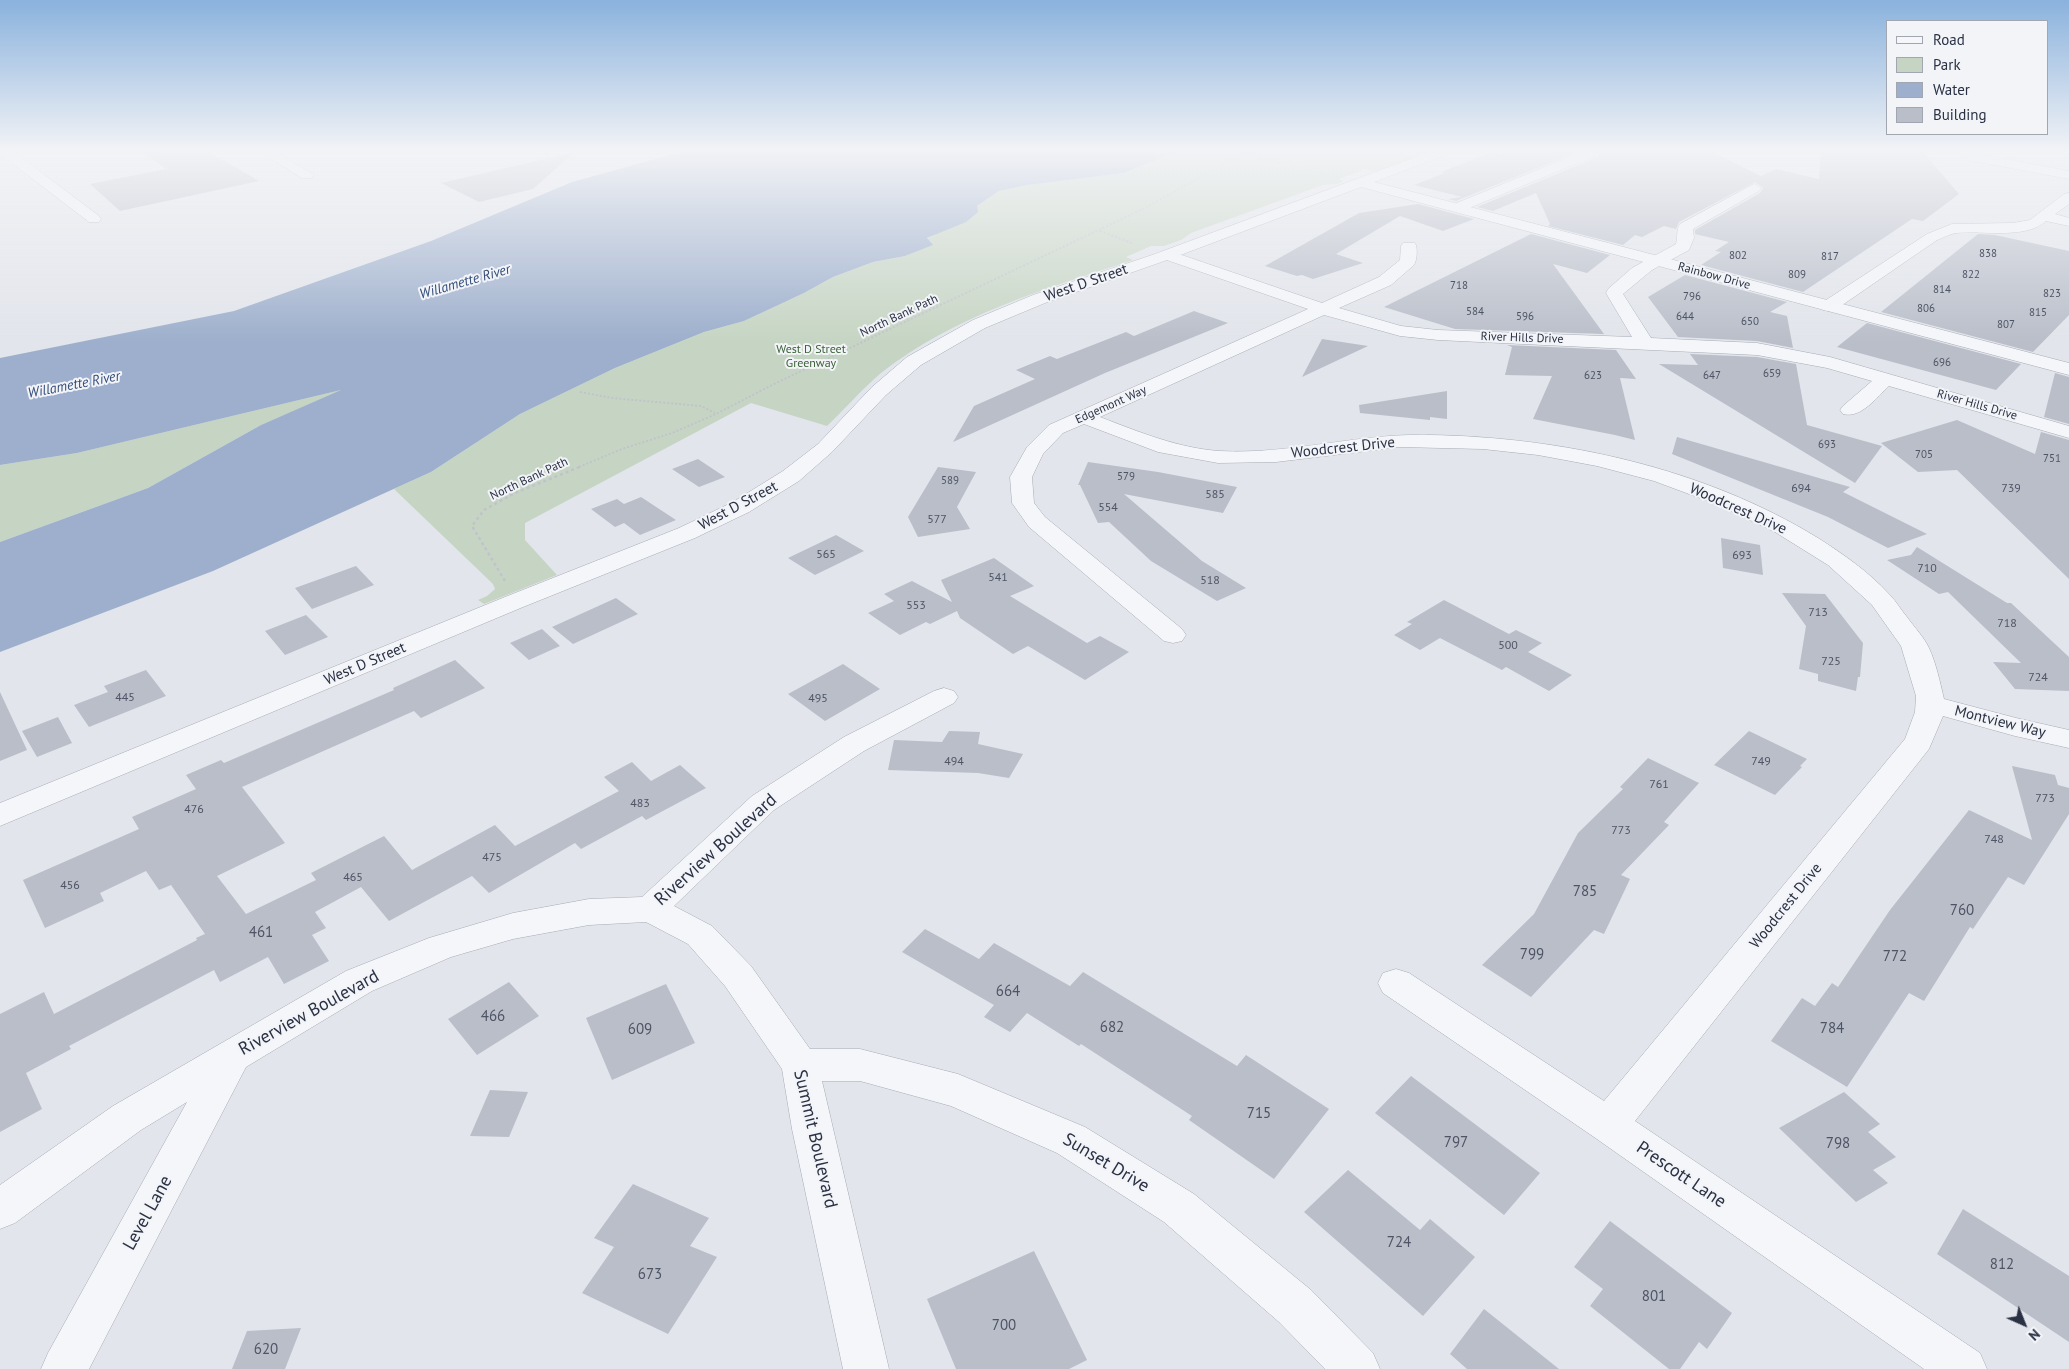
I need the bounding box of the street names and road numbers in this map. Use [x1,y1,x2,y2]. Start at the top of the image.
street label: Rainbow Drive [1676,259,1752,293]
street label: West D Street [1042,260,1130,306]
street label: North Bank Path [858,292,940,340]
street label: River Hills Drive [1480,329,1564,347]
street label: Edgemont Way [1073,383,1149,427]
street label: River Hills Drive [1935,387,2019,423]
street label: Woodcrest Drive [1290,434,1396,462]
street label: North Bank Path [488,455,570,503]
street label: West D Street [695,478,781,534]
street label: Woodcrest Drive [1687,480,1789,538]
street label: West D Street [321,639,409,689]
street label: Montview Way [1953,702,2047,742]
street label: Riverview Boulevard [650,789,782,911]
street label: Woodcrest Drive [1746,860,1826,952]
street label: Riverview Boulevard [235,965,383,1061]
street label: Summit Boulevard [789,1068,841,1210]
street label: Sunset Drive [1059,1129,1153,1197]
street label: Prescott Lane [1632,1137,1730,1213]
street label: Level Lane [119,1172,177,1254]

